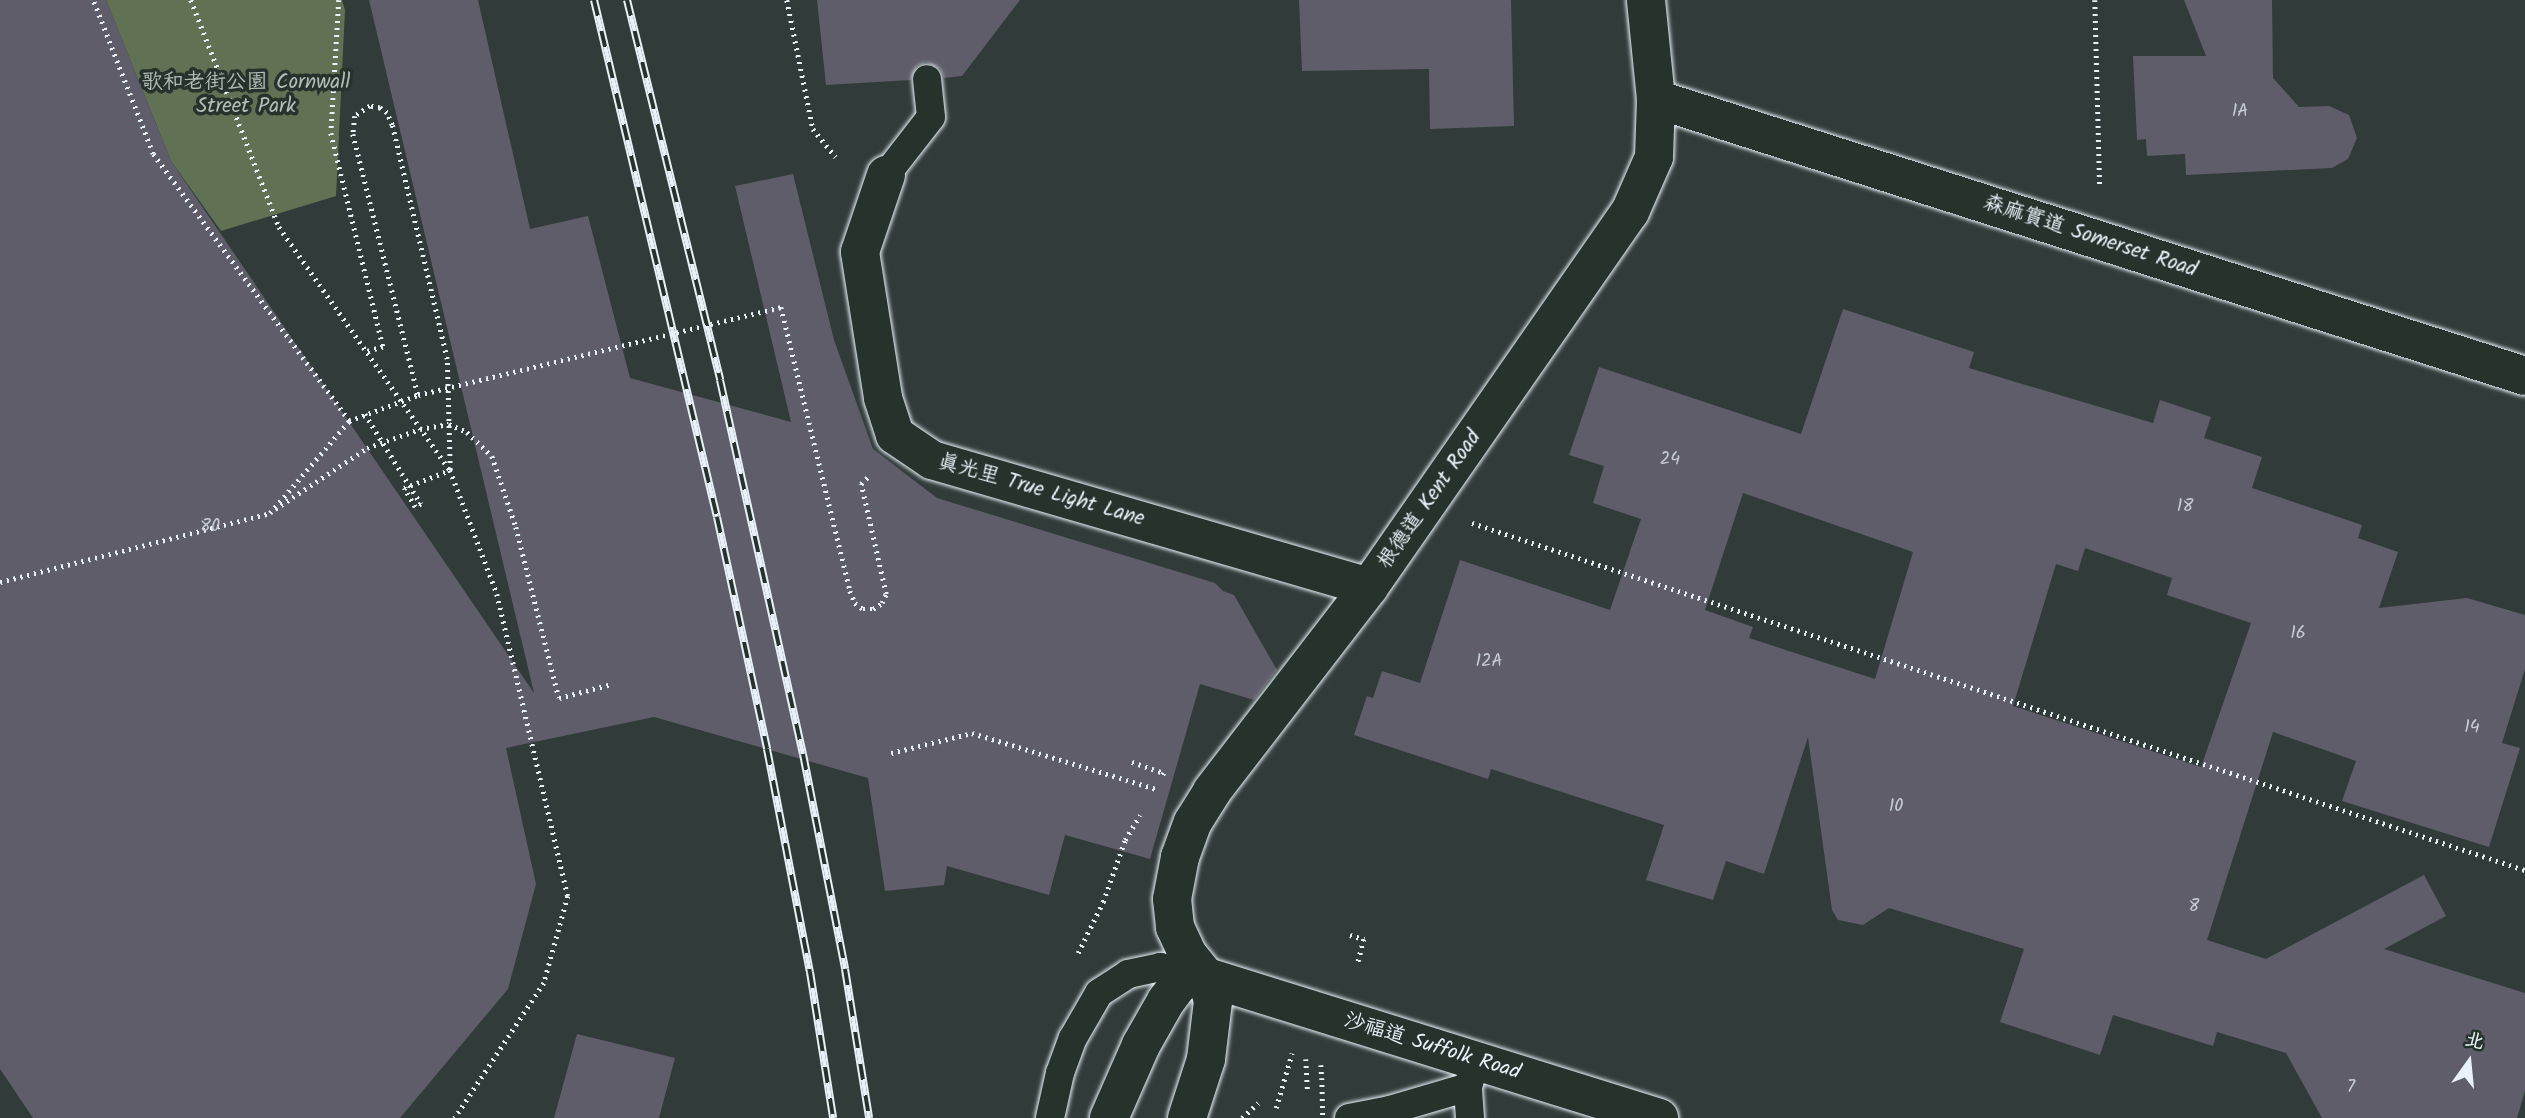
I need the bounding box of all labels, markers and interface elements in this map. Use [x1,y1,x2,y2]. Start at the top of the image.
park label: 歌和老街公園 Cornwall Street Park [142,70,350,120]
house number: 1A [2232,101,2248,123]
street label: 森麻實道 Somerset Road [1980,191,2200,283]
street label: 根德道 Kent Road [1373,426,1487,574]
street label: 真光里 True Light Lane [935,449,1147,533]
house number: 24 [1660,449,1680,471]
house number: 18 [2177,496,2193,518]
house number: 80 [200,516,220,538]
house number: 16 [2290,623,2306,645]
house number: 12A [1475,651,1503,673]
house number: 14 [2464,717,2480,739]
house number: 10 [1889,796,1903,818]
house number: 8 [2189,896,2199,918]
street label: 沙福道 Suffolk Road [1341,1008,1523,1086]
text: 北 [2461,1025,2487,1059]
north arrow [2434,1027,2504,1097]
house number: 7 [2347,1077,2355,1099]

